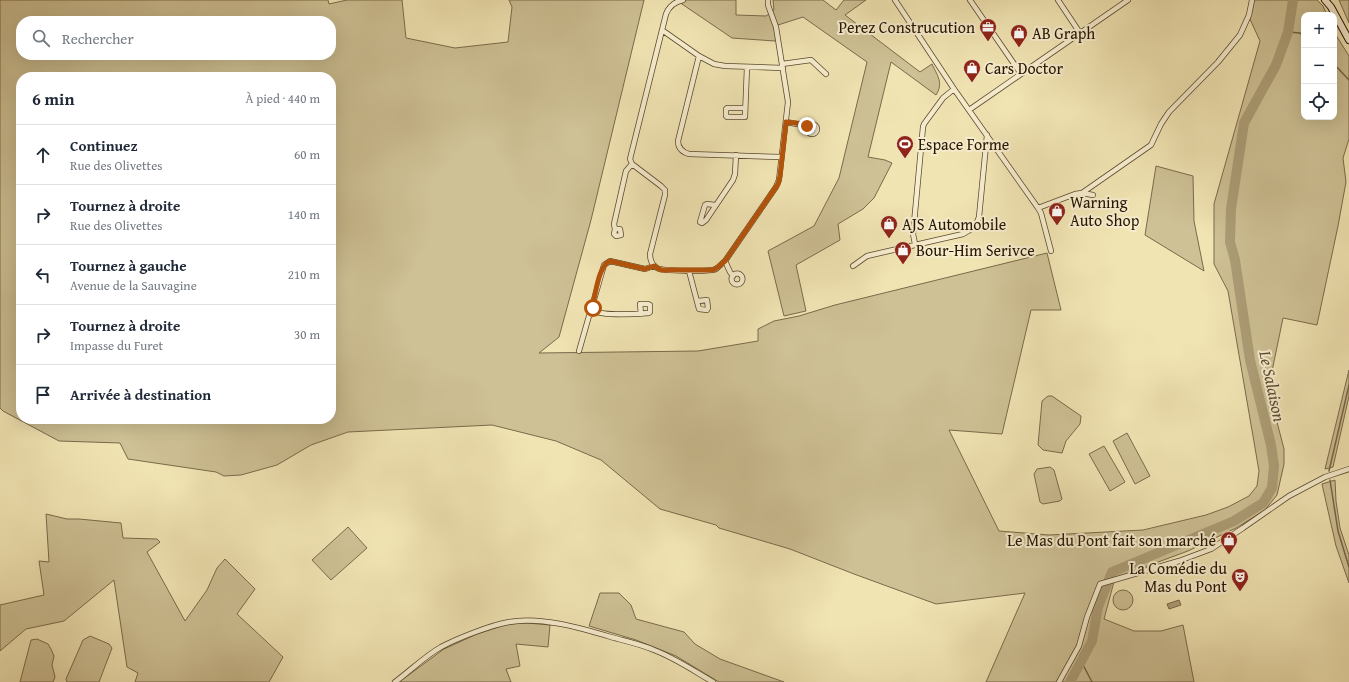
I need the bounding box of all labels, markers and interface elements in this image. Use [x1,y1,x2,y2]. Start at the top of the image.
map controls [1301,12,1337,120]
button: + [1301,12,1337,48]
place label: Perez Construcution [838,15,975,39]
search box [16,16,336,60]
office icon: Perez Construcution [978,17,998,42]
place label: AB Graph [1032,21,1095,45]
shop icon: AB Graph [1009,23,1029,48]
icon: search [30,27,52,49]
text: Rechercher [62,28,134,49]
button: − [1301,48,1337,84]
place label: Cars Doctor [985,56,1064,80]
shop icon: Cars Doctor [962,58,982,83]
button: locate [1301,84,1337,120]
text: 6 min [32,86,74,111]
text: À pied · 440 m [245,89,320,108]
route end [798,117,816,135]
place label: Espace Forme [918,132,1009,156]
sports icon: Espace Forme [895,134,915,159]
text: Continuez [70,135,138,156]
icon: ahead [32,144,54,166]
text: 60 m [294,145,320,164]
text: Rue des Olivettes [70,156,162,175]
place label: Warning Auto Shop [1070,190,1140,232]
text: Tournez à droite [70,195,180,216]
shop icon: Warning Auto Shop [1047,201,1067,226]
icon: right [32,204,54,226]
text: 140 m [288,205,320,224]
place label: AJS Automobile [902,212,1006,236]
shop icon: AJS Automobile [879,214,899,239]
text: Rue des Olivettes [70,216,162,235]
place label: Bour-Him Serivce [916,238,1035,262]
shop icon: Bour-Him Serivce [893,240,913,265]
text: Tournez à gauche [70,255,187,276]
icon: left [32,264,54,286]
text: 210 m [288,265,320,284]
text: Avenue de la Sauvagine [70,276,197,295]
route start [584,299,602,317]
text: Tournez à droite [70,315,180,336]
icon: right [32,324,54,346]
text: 30 m [294,325,320,344]
text: Impasse du Furet [70,336,163,355]
water label: Le Salaison [1253,347,1293,424]
icon: arrive [32,384,54,406]
text: Arrivée à destination [70,384,211,405]
place label: Le Mas du Pont fait son marché [1007,528,1216,552]
shop icon: Le Mas du Pont fait son marché [1219,530,1239,555]
place label: La Comédie du Mas du Pont [1129,556,1227,598]
theatre icon: La Comédie du Mas du Pont [1230,567,1250,592]

